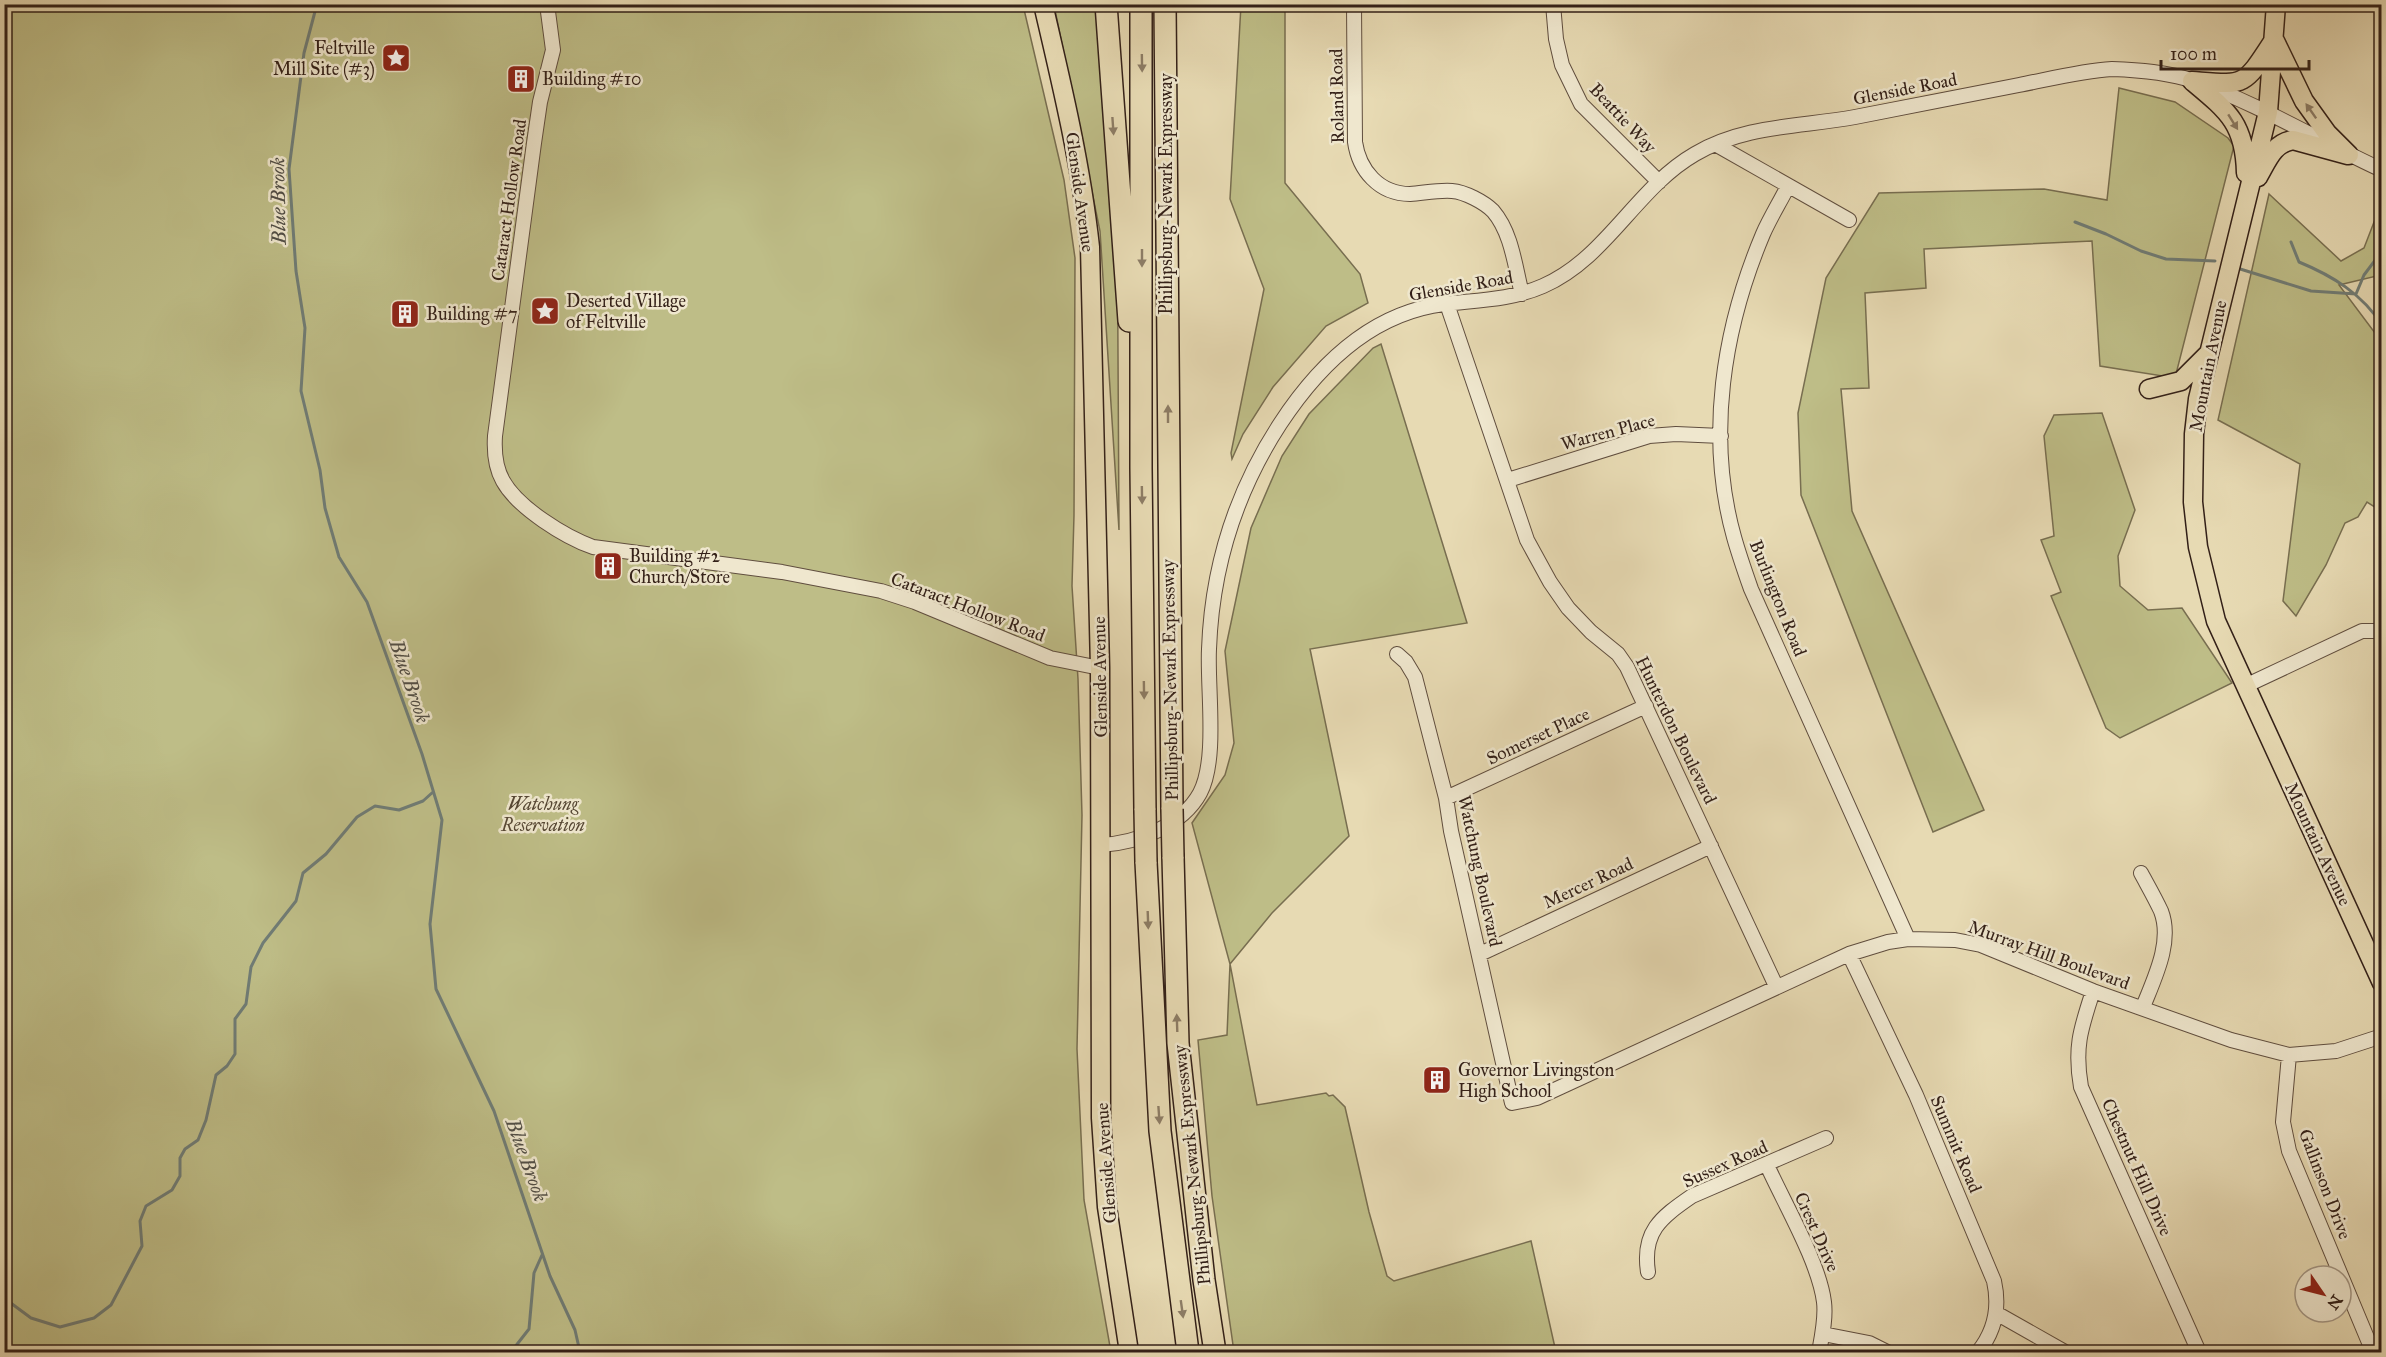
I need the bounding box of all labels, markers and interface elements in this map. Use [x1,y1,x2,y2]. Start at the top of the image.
scale bar [2161,33,2310,71]
place label: Feltville Mill Site (#3) [273,37,375,81]
place icon: Feltville Mill Site (#3) [380,42,412,74]
text: 100 m [2170,43,2217,65]
street label: Roland Road [1325,48,1349,144]
one-way arrow [1137,53,1147,72]
building icon: Building #10 [505,63,537,95]
place label: Building #10 [542,68,641,91]
street label: Glenside Road [1851,68,1959,110]
street label: Phillipsburg-Newark Expressway [1155,73,1178,315]
street label: Beattie Way [1585,78,1661,158]
one-way arrow [2305,104,2317,120]
one-way arrow [2228,114,2239,130]
one-way arrow [1109,116,1118,135]
street label: Cataract Hollow Road [487,118,531,282]
street label: Glenside Avenue [1061,131,1099,253]
water label: Blue Brook [265,157,291,246]
one-way arrow [1137,248,1147,267]
street label: Glenside Road [1407,266,1515,306]
place label: Deserted Village of Feltville [566,290,686,333]
place icon: Deserted Village of Feltville [529,295,561,327]
building icon: Building #7 [389,298,421,330]
street label: Mountain Avenue [2184,298,2232,434]
place label: Building #7 [426,303,518,326]
one-way arrow [1163,405,1173,424]
street label: Warren Place [1559,409,1657,455]
one-way arrow [1137,485,1147,504]
street label: Burlington Road [1744,537,1811,660]
place label: Building #2 Church/Store [629,545,730,588]
building icon: Building #2 Church/Store [592,550,624,582]
street label: Phillipsburg-Newark Expressway [1157,558,1184,801]
street label: Cataract Hollow Road [888,567,1048,647]
street label: Glenside Avenue [1088,616,1112,738]
water label: Blue Brook [384,635,436,726]
street label: Hunterdon Boulevard [1631,652,1721,808]
one-way arrow [1139,680,1149,699]
street label: Somerset Place [1483,703,1593,769]
street label: Mountain Avenue [2280,779,2356,909]
park label: Watchung Reservation [500,793,585,836]
street label: Watchung Boulevard [1452,793,1507,949]
street label: Mercer Road [1540,853,1636,913]
one-way arrow [1143,911,1152,930]
street label: Murray Hill Boulevard [1965,916,2133,994]
one-way arrow [1173,1014,1182,1033]
street label: Phillipsburg-Newark Expressway [1168,1043,1217,1286]
place label: Governor Livingston High School [1458,1059,1614,1103]
building icon: Governor Livingston High School [1421,1064,1453,1096]
street label: Summit Road [1926,1092,1986,1196]
street label: Chestnut Hill Drive [2097,1095,2177,1239]
street label: Glenside Avenue [1091,1102,1121,1224]
one-way arrow [1154,1105,1164,1124]
water label: Blue Brook [501,1114,553,1205]
street label: Gallinson Drive [2294,1126,2356,1242]
street label: Sussex Road [1679,1135,1771,1193]
street label: Crest Drive [1790,1189,1844,1275]
north arrow [2293,1264,2353,1324]
text: N [2323,1291,2347,1314]
one-way arrow [1177,1299,1186,1318]

